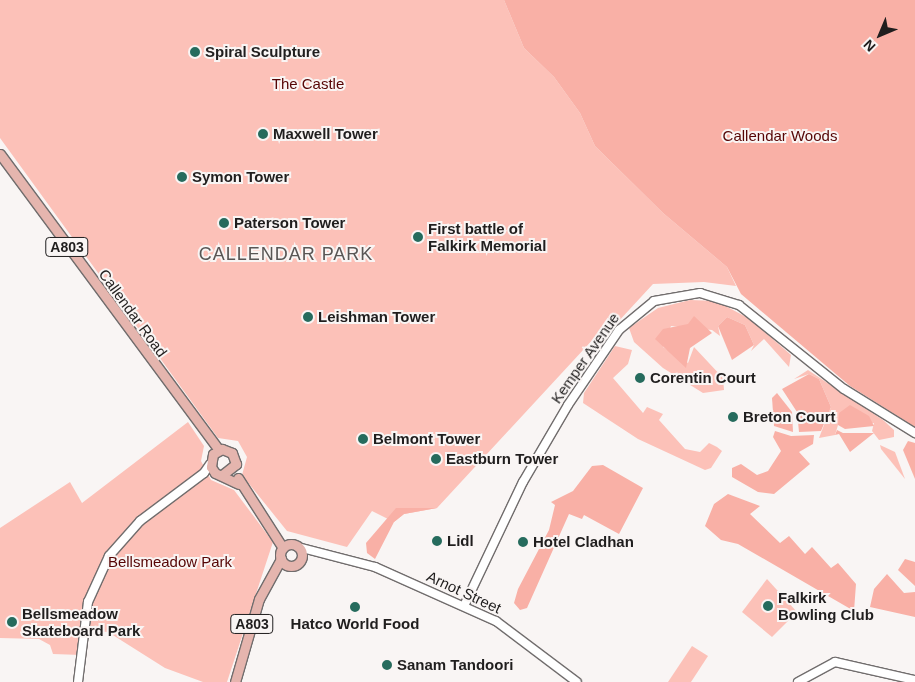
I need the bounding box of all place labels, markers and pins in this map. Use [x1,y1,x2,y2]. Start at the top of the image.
place label: Spiral Sculpture [205,43,320,61]
marker: Spiral Sculpture [189,46,201,58]
place label: Maxwell Tower [273,125,378,143]
marker: Maxwell Tower [257,128,269,140]
place label: Symon Tower [192,168,289,186]
marker: Symon Tower [176,171,188,183]
place label: Paterson Tower [234,214,345,232]
marker: Paterson Tower [218,217,230,229]
place label: First battle of Falkirk Memorial [428,219,546,254]
marker: First battle of Falkirk Memorial [412,231,424,243]
place label: Leishman Tower [318,308,435,326]
marker: Leishman Tower [302,311,314,323]
place label: Corentin Court [650,369,756,387]
marker: Corentin Court [634,372,646,384]
place label: Breton Court [743,408,835,426]
marker: Breton Court [727,411,739,423]
place label: Belmont Tower [373,430,480,448]
marker: Belmont Tower [357,433,369,445]
place label: Eastburn Tower [446,450,558,468]
marker: Eastburn Tower [430,453,442,465]
place label: Lidl [447,532,474,550]
place label: Hotel Cladhan [533,533,634,551]
marker: Lidl [431,535,443,547]
marker: Hotel Cladhan [517,536,529,548]
place label: Falkirk Bowling Club [778,588,874,623]
marker: Falkirk Bowling Club [762,600,774,612]
marker: Hatco World Food [349,601,361,613]
place label: Bellsmeadow Skateboard Park [22,604,140,639]
place label: Hatco World Food [291,615,419,633]
marker: Bellsmeadow Skateboard Park [6,616,18,628]
place label: Sanam Tandoori [397,656,513,674]
marker: Sanam Tandoori [381,659,393,671]

